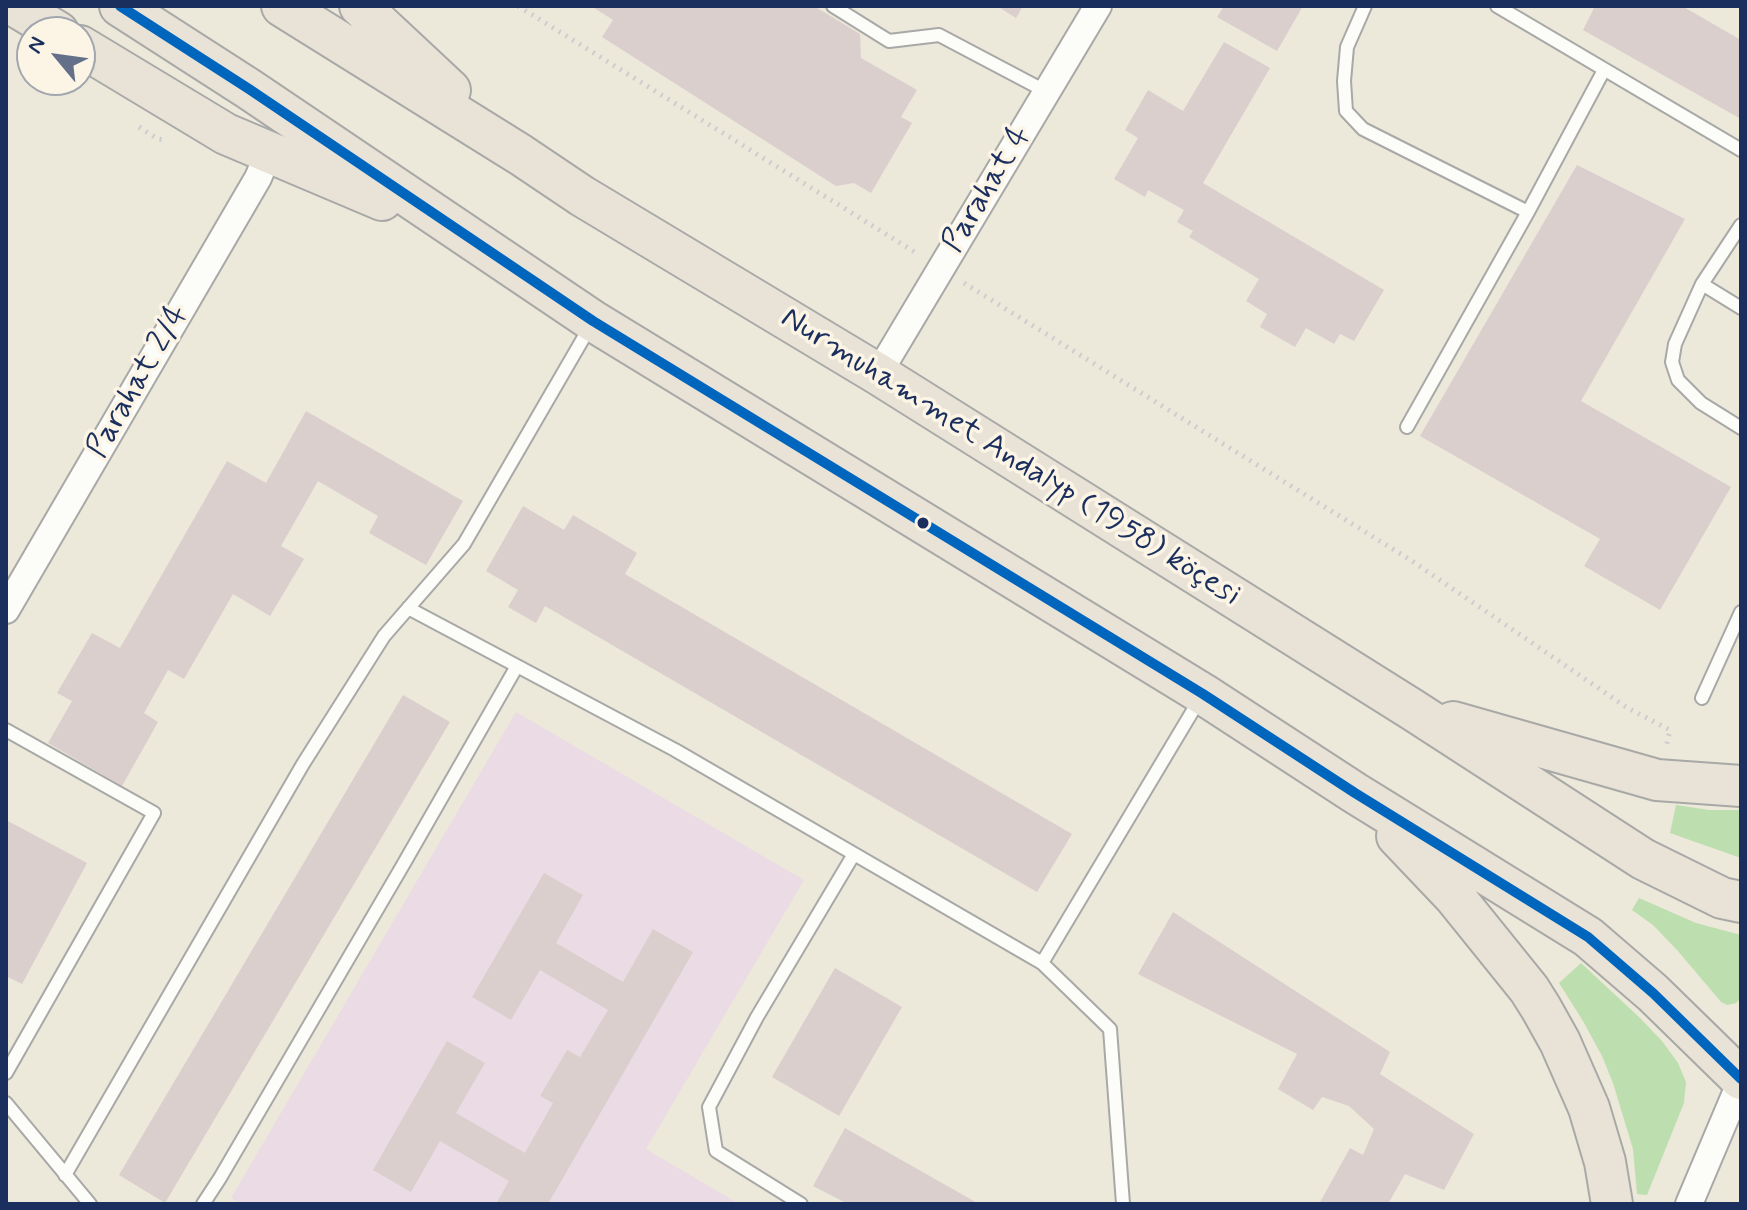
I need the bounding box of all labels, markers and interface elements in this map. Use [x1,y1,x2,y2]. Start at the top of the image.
north arrow [16,16,96,96]
text: N [21,32,53,59]
street label: Parahat 4 [935,120,1041,260]
street label: Parahat 2/4 [80,299,198,465]
street label: Nurmuhammet Andalyp (1958) köçesi [773,300,1247,616]
unlabelled marker [915,515,931,531]

